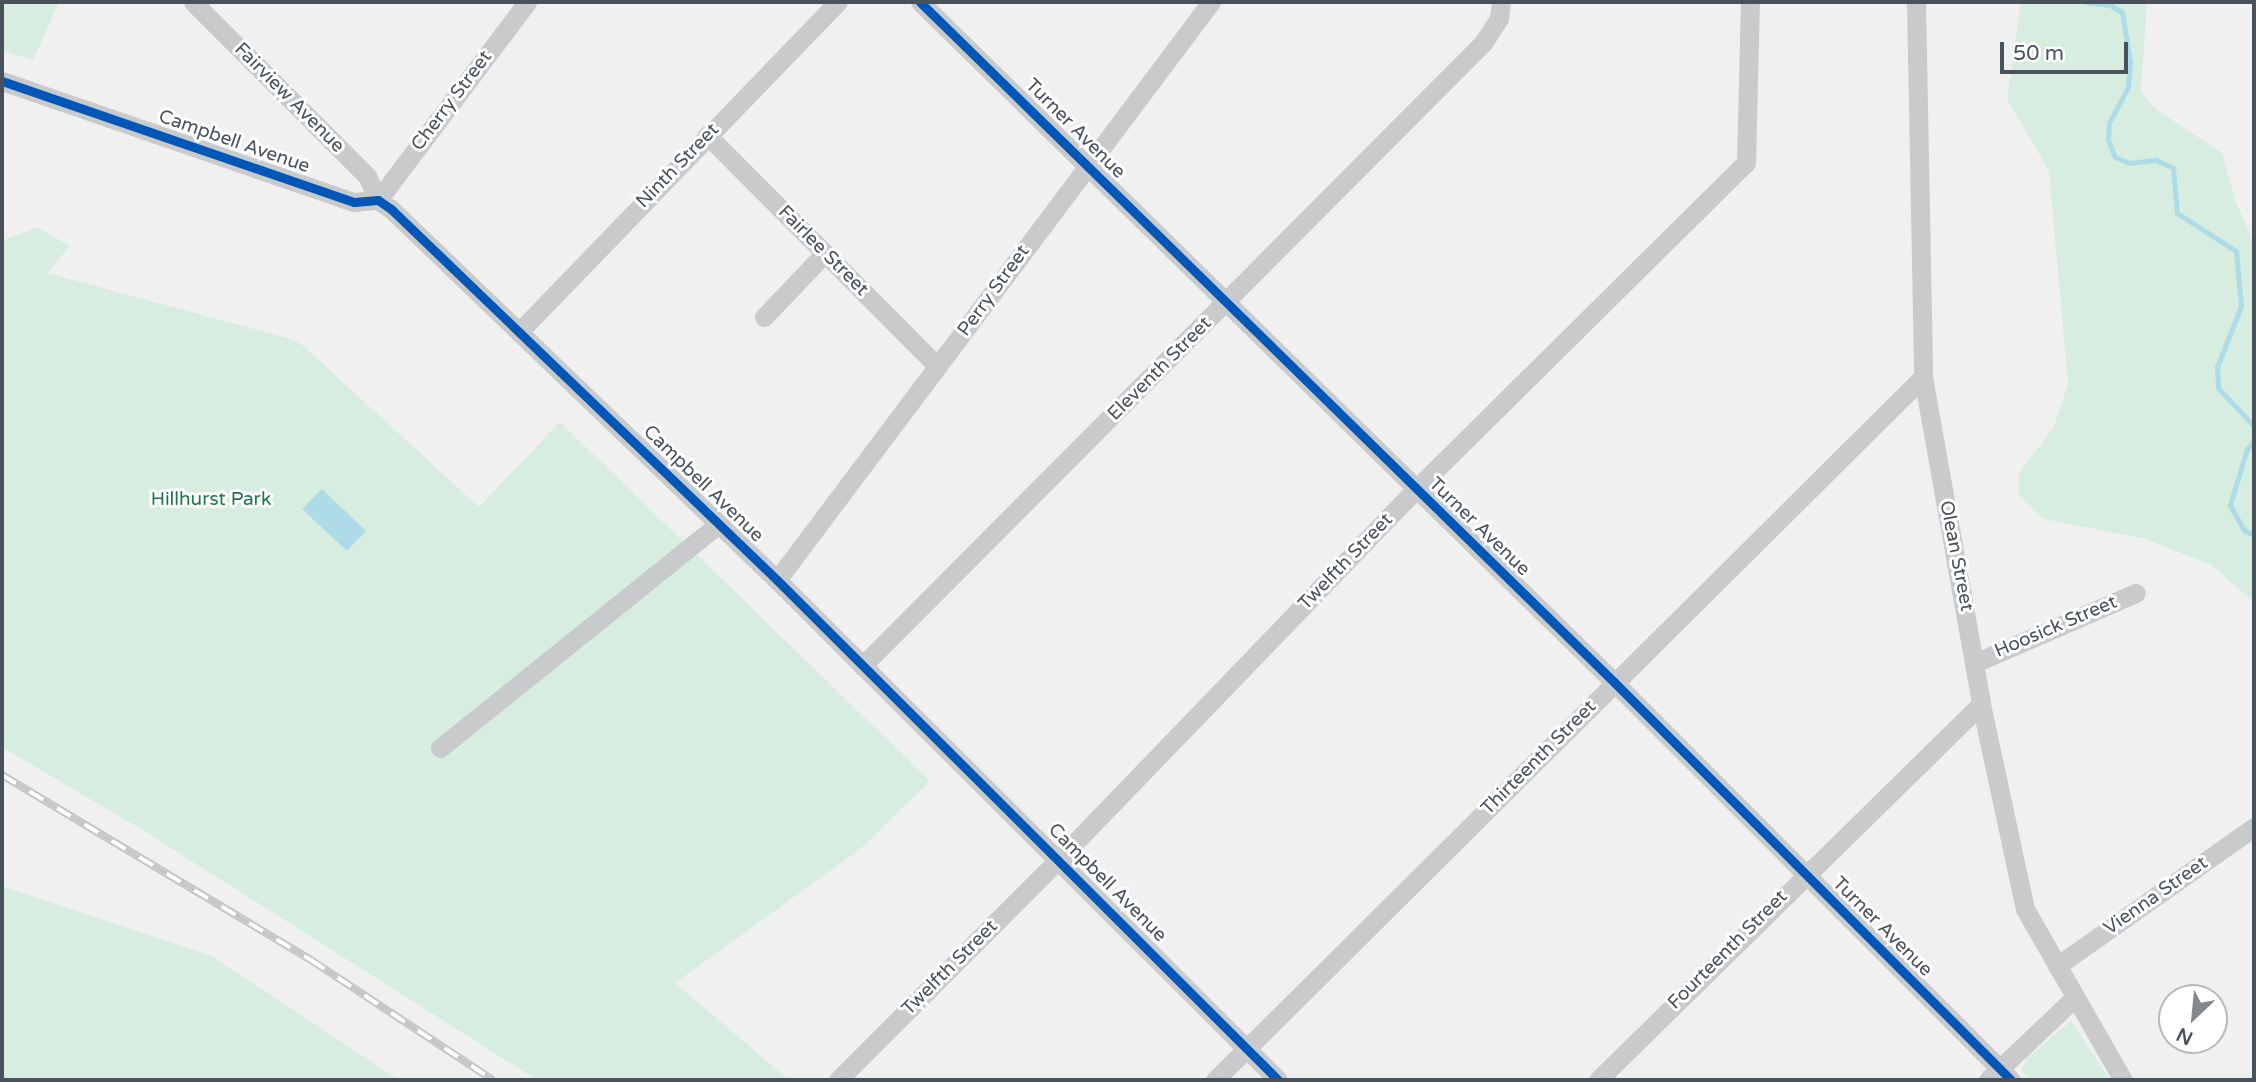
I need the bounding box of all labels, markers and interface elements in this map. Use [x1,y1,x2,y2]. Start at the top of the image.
scale bar [2004,28,2132,72]
street label: Fairview Avenue [229,38,349,158]
text: 50 m [2013,41,2064,66]
street label: Cherry Street [407,46,497,156]
street label: Turner Avenue [1020,74,1130,184]
street label: Campbell Avenue [155,105,313,179]
street label: Ninth Street [632,119,724,213]
street label: Fairlee Street [773,201,873,301]
street label: Perry Street [953,241,1035,341]
street label: Eleventh Street [1103,312,1217,426]
street label: Campbell Avenue [638,421,768,547]
street label: Turner Avenue [1424,473,1534,581]
park label: Hillhurst Park [151,489,271,511]
street label: Olean Street [1934,499,1978,613]
street label: Twelfth Street [1294,509,1398,615]
street label: Hoosick Street [1991,591,2121,663]
street label: Thirteenth Street [1477,696,1601,820]
street label: Campbell Avenue [1043,819,1171,947]
street label: Vienna Street [2100,852,2212,940]
street label: Turner Avenue [1827,872,1937,982]
street label: Fourteenth Street [1664,886,1792,1014]
street label: Twelfth Street [897,915,1003,1021]
north arrow [2158,984,2228,1054]
text: N [2173,1023,2196,1049]

